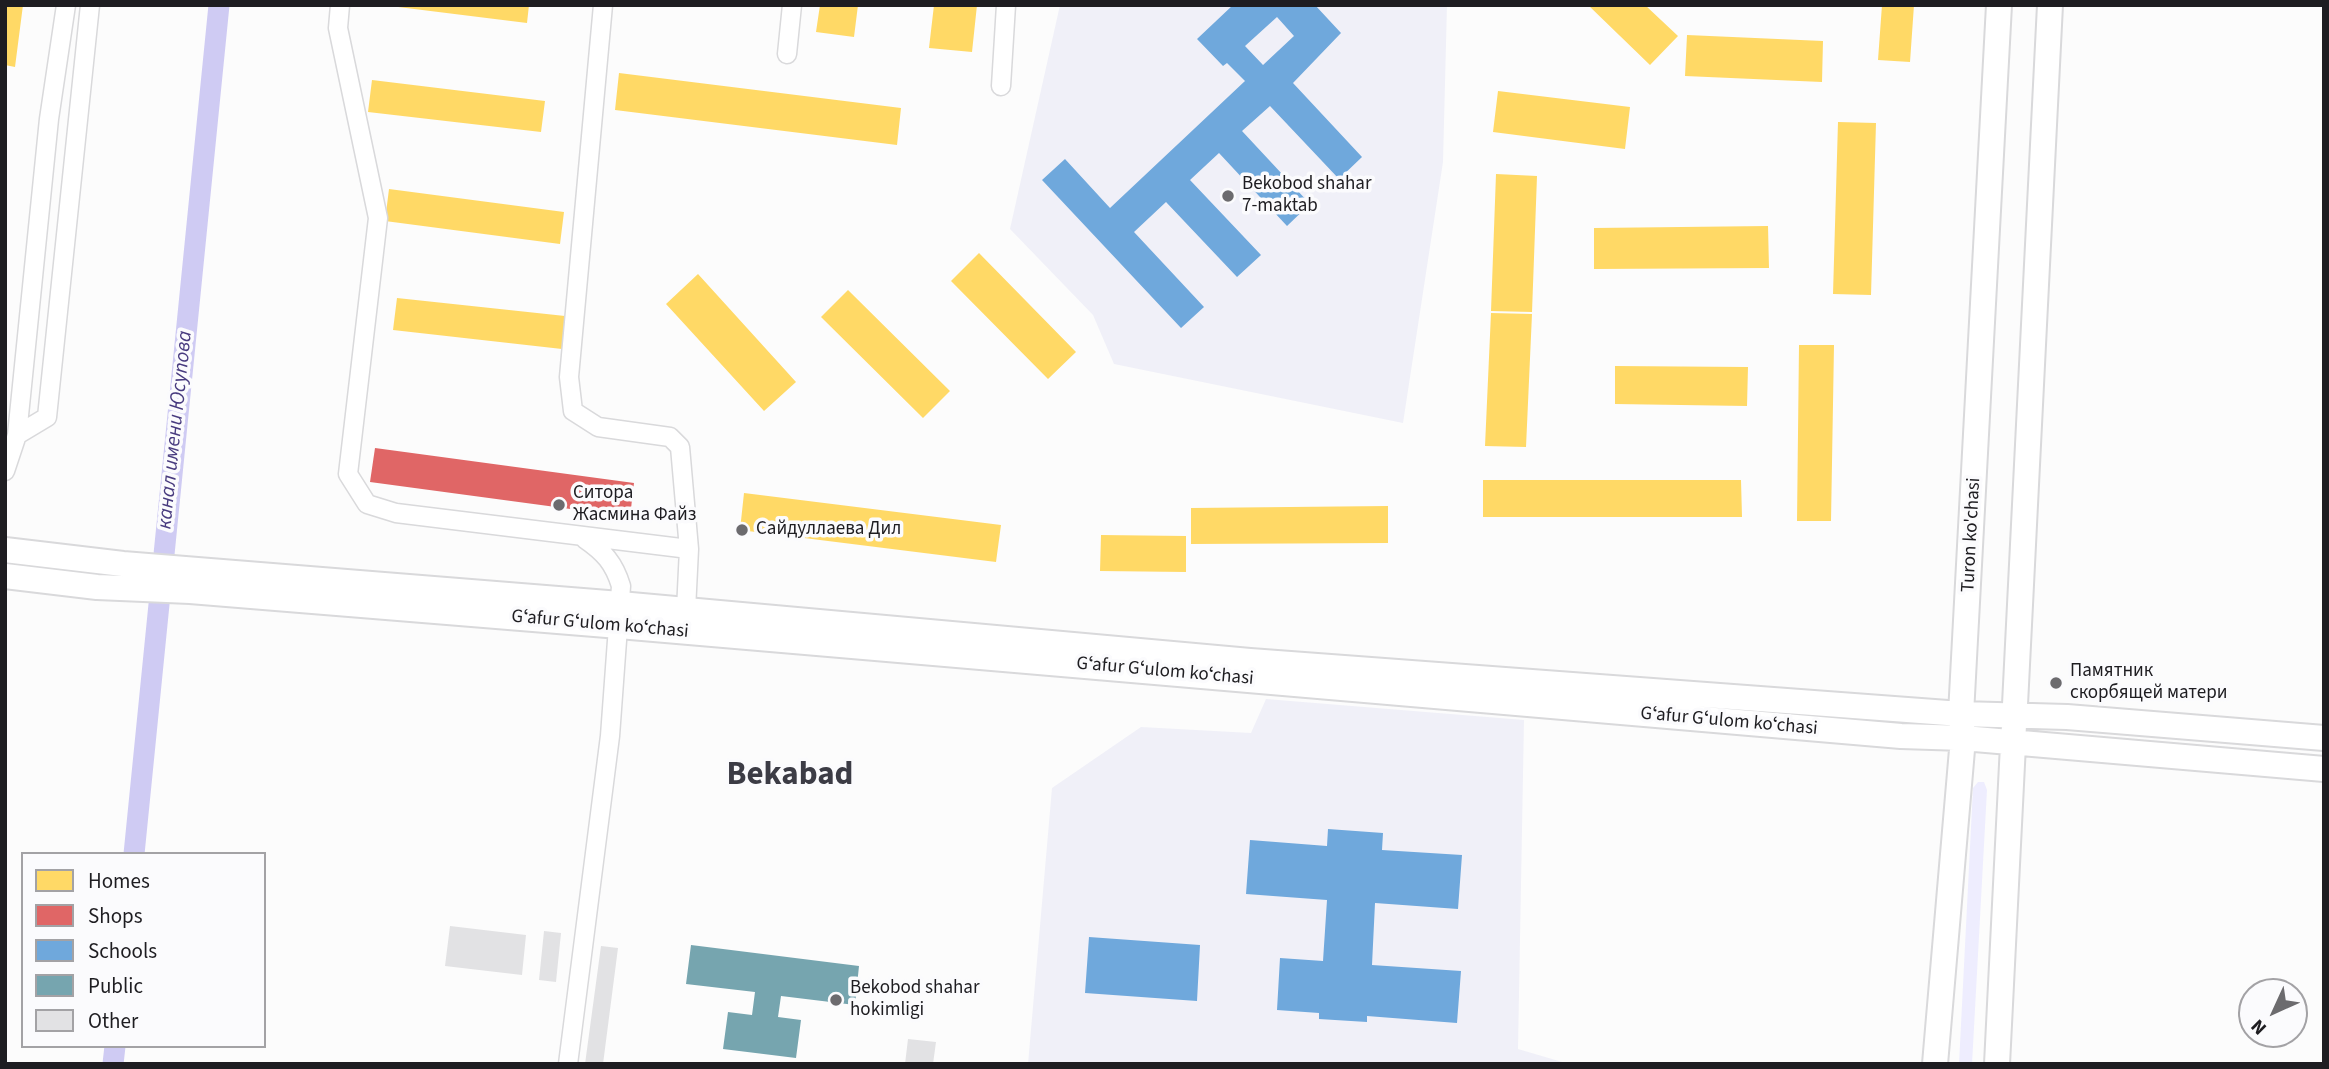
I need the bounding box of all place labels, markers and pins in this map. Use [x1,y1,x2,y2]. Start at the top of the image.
place label: Bekobod shahar 7-maktab [1242,174,1371,218]
marker: Bekobod shahar 7-maktab [1220,188,1236,204]
place label: Ситора Жасмина Файз [573,483,696,527]
marker: Ситора Жасмина Файз [551,497,567,513]
place label: Сайдуллаева Дил [756,519,901,541]
marker: Сайдуллаева Дил [734,522,750,538]
place label: Памятник скорбящей матери [2070,661,2227,705]
marker: Памятник скорбящей матери [2048,675,2064,691]
place label: Bekobod shahar hokimligi [850,978,979,1022]
marker: Bekobod shahar hokimligi [828,992,844,1008]

